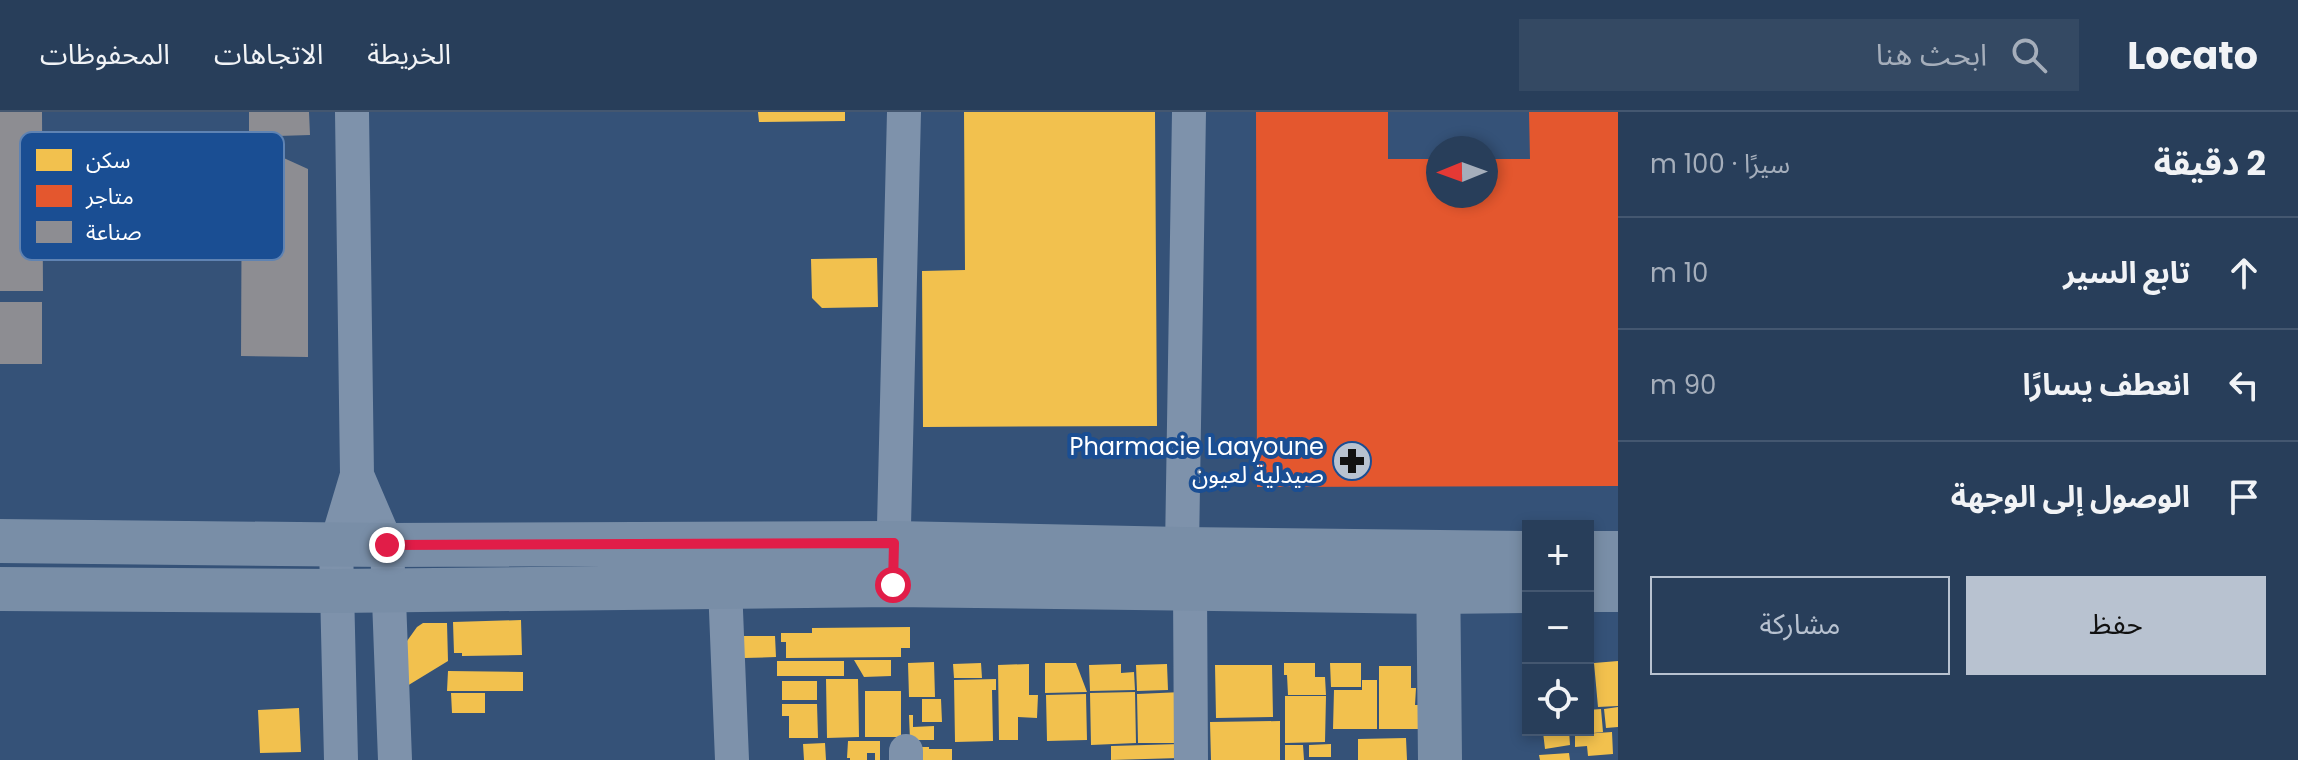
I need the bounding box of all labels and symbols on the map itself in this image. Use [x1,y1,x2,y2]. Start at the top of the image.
legend [20,132,284,260]
north arrow [1426,136,1498,208]
text: سكن [86,145,130,176]
text: متاجر [85,181,134,212]
text: صناعة [86,217,142,248]
place label: Pharmacie Laayoune صيدلية لعيون [1070,430,1324,491]
pharmacy icon: Pharmacie Laayoune صيدلية لعيون [1331,440,1373,482]
route end [369,527,405,563]
route start [875,567,911,603]

